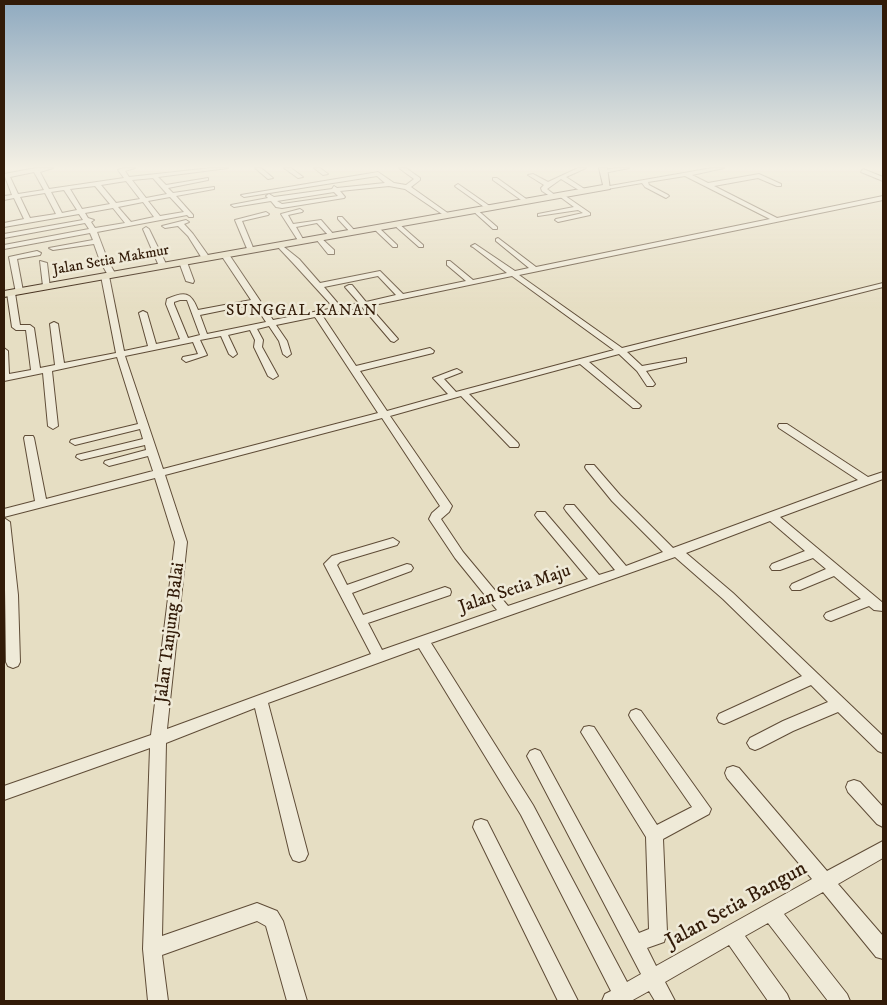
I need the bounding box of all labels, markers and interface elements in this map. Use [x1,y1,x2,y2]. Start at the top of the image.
street label: Jalan Setia Makmur [51,242,171,280]
district label: SUNGGAL KANAN [224,302,380,322]
street label: Jalan Tanjung Balai [152,561,190,705]
street label: Jalan Setia Maju [456,561,574,619]
street label: Jalan Setia Bangun [662,857,812,955]

